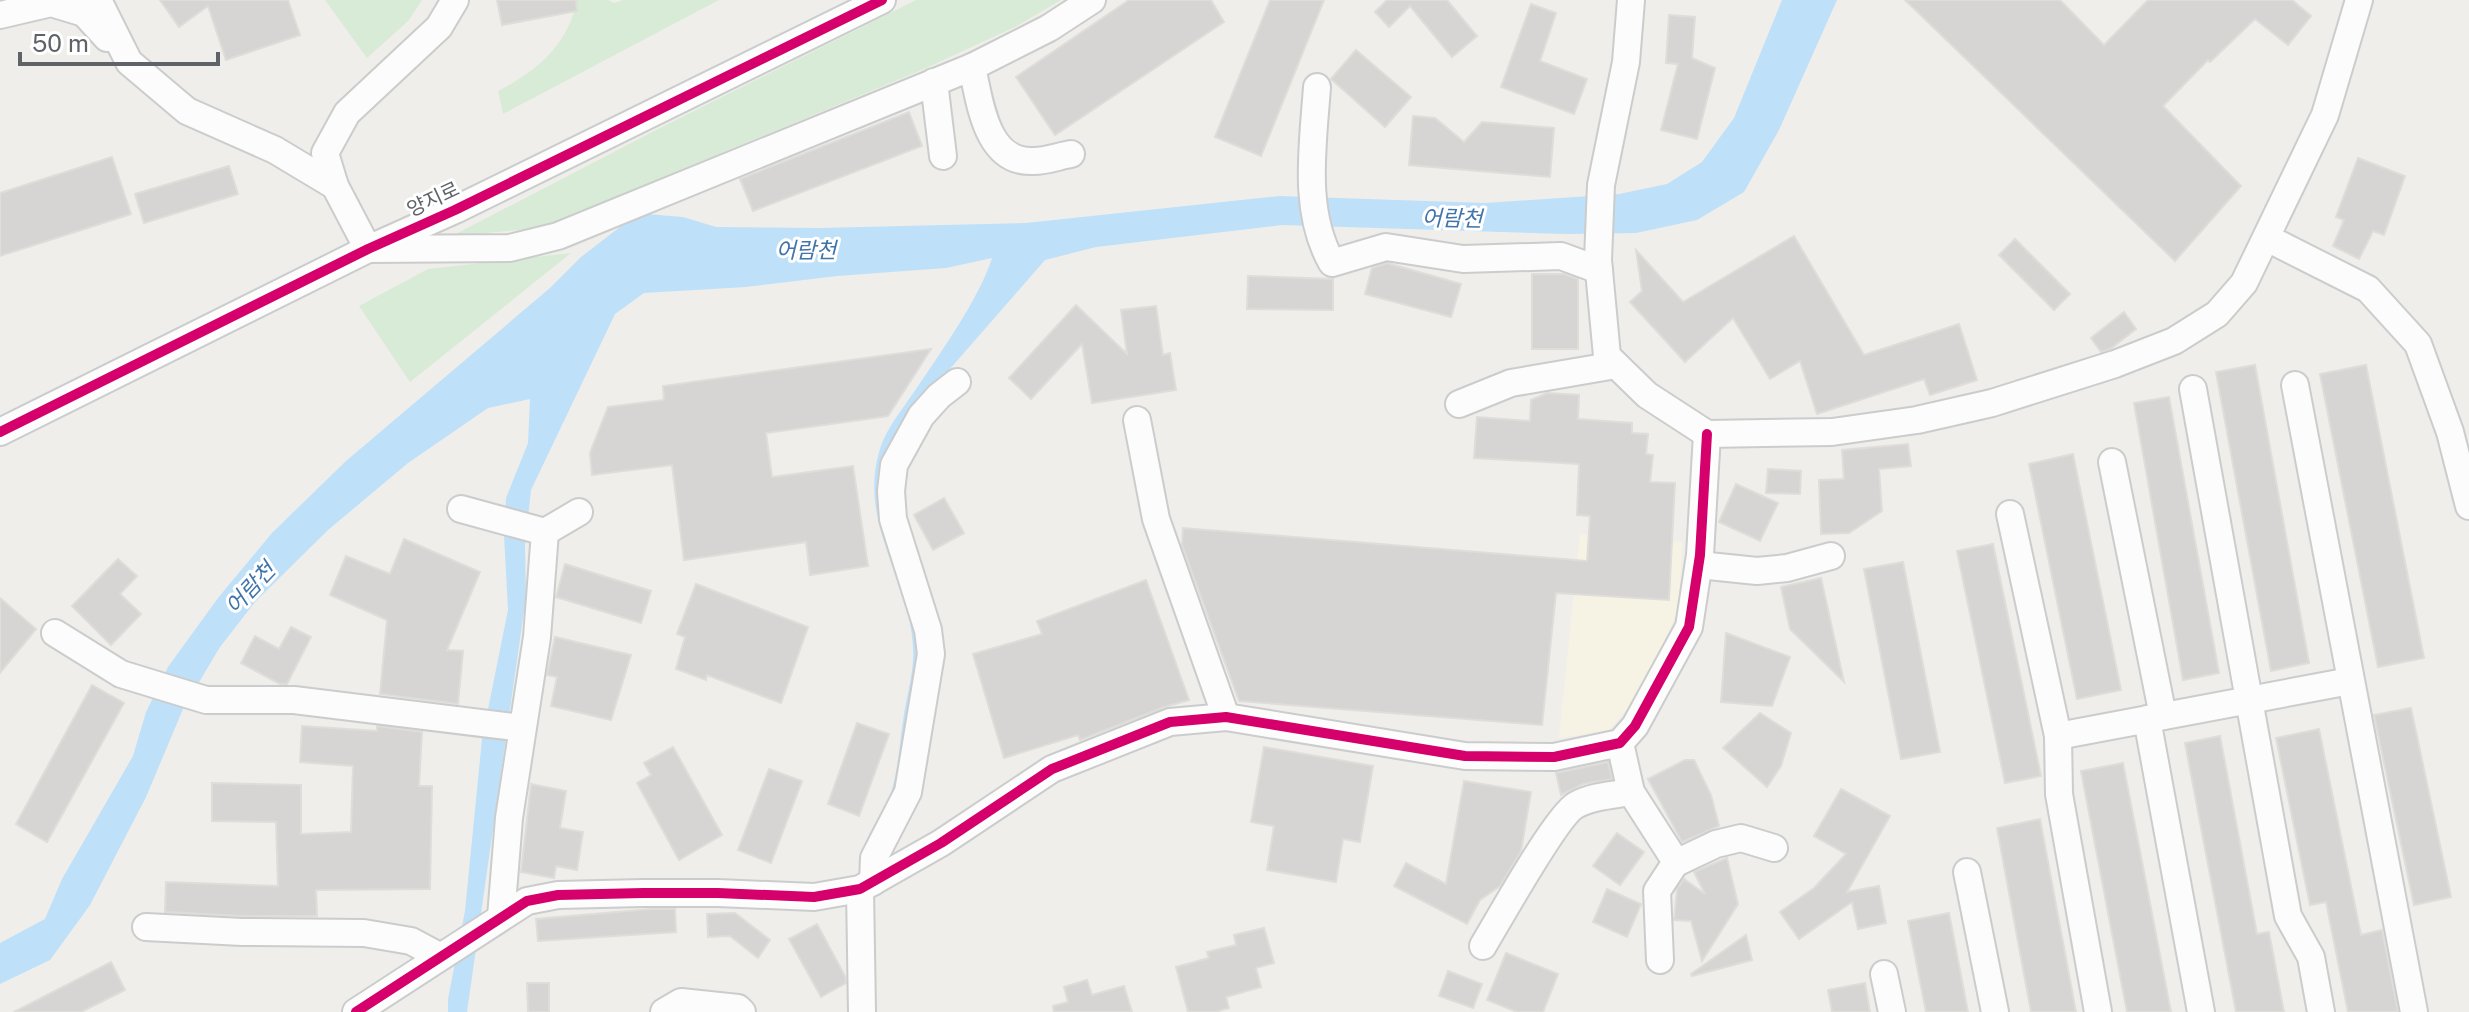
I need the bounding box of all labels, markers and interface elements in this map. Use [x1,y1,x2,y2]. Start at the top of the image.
scale bar [20,16,218,66]
text: 50 m [32,29,89,57]
street label: 양지로 [403,176,463,222]
water label: 어람천 [1421,204,1485,232]
water label: 어람천 [776,237,839,263]
water label: 어람천 [220,555,282,619]

